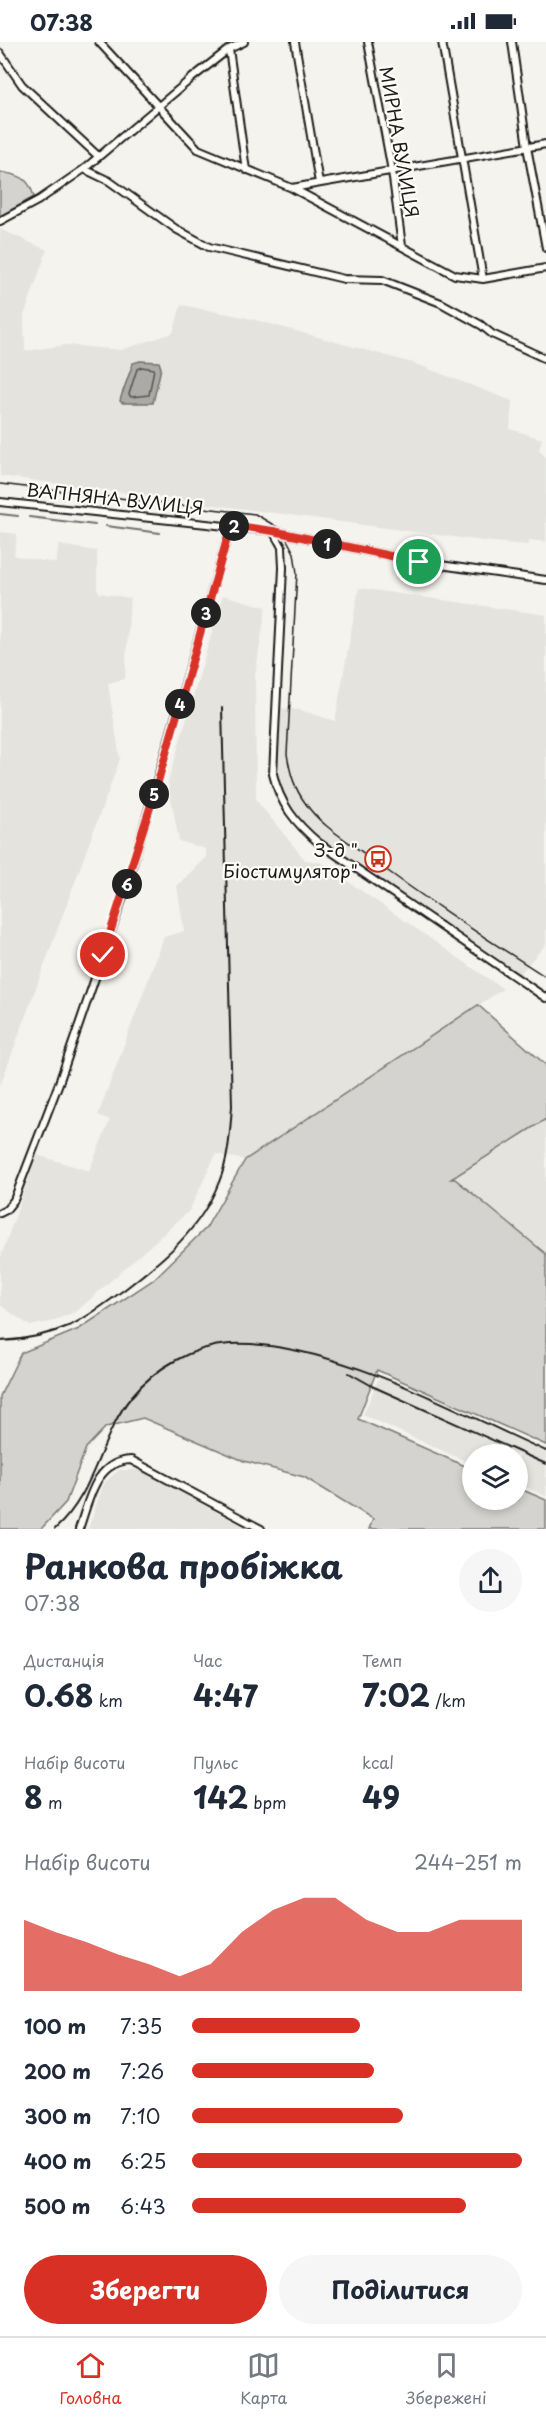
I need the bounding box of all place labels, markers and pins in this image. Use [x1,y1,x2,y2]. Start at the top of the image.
pin: 2 [219,511,249,541]
pin: 1 [312,529,342,559]
pin [393,536,444,587]
pin: 3 [191,598,221,628]
pin: 4 [165,689,195,719]
pin: 5 [139,779,169,809]
place label: З-д " Біостимулятор" [223,836,358,884]
bus stop icon: З-д " Біостимулятор" [363,844,393,874]
pin: 6 [112,869,142,899]
pin [77,929,128,980]

